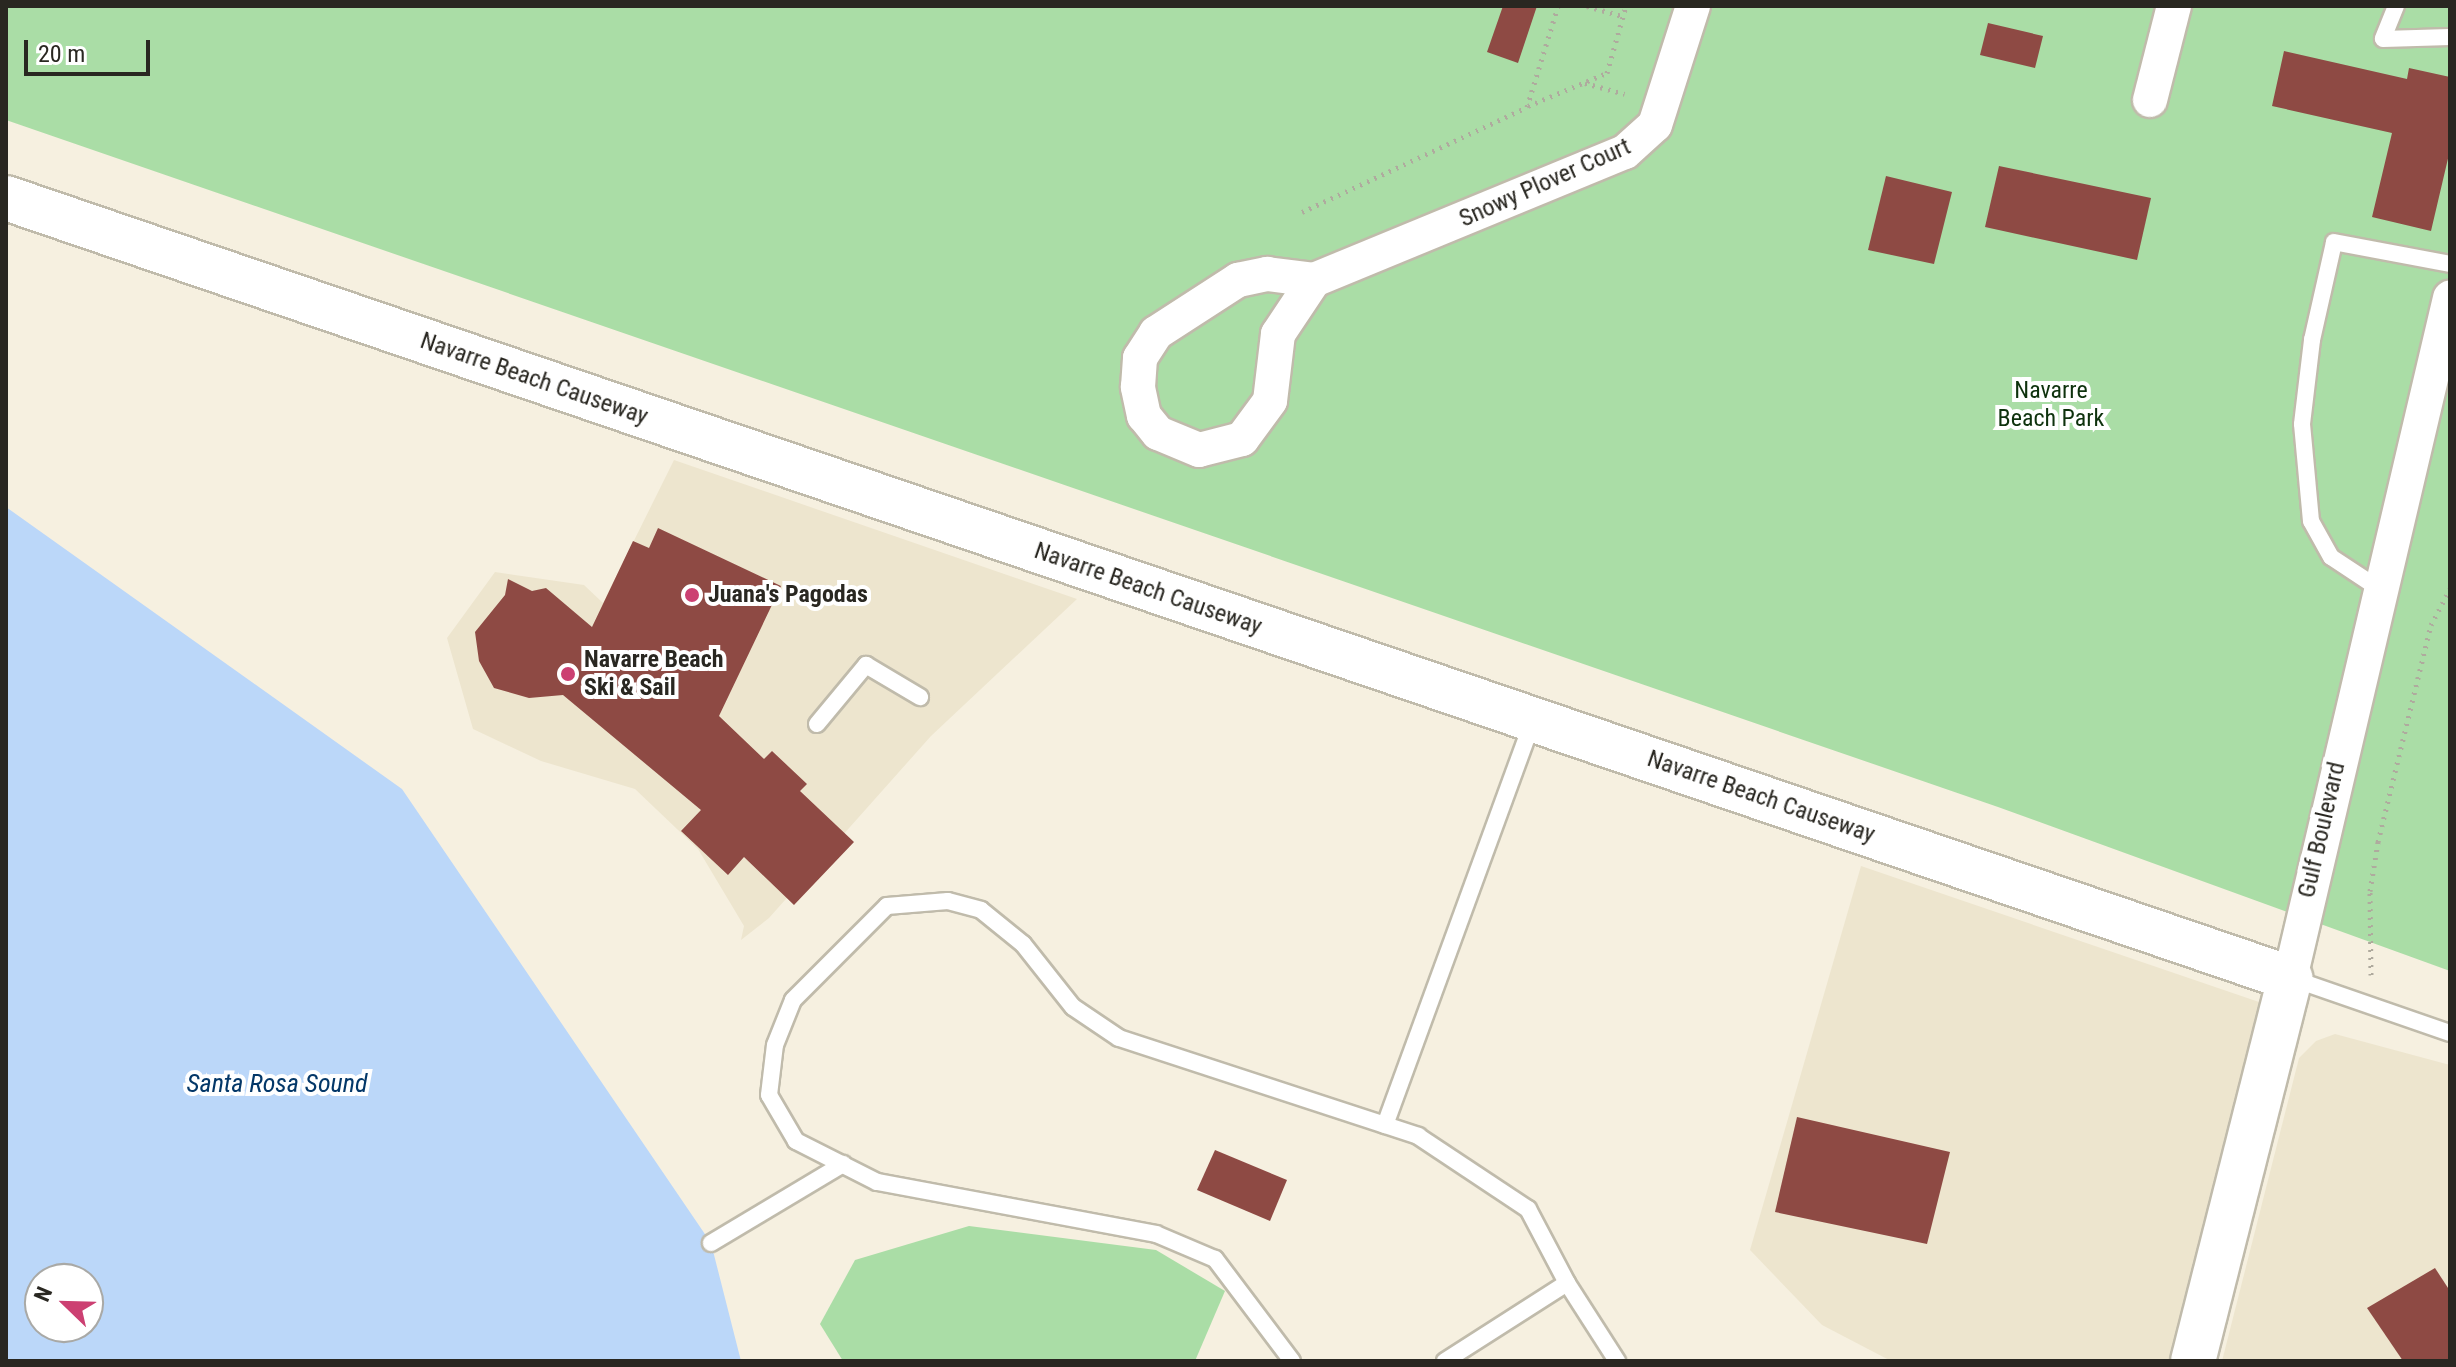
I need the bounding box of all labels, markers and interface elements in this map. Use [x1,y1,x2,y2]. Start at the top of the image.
scale bar [28,24,154,74]
text: 20 m [38,40,85,68]
street label: Snowy Plover Court [1455,132,1635,234]
street label: Navarre Beach Causeway [416,327,652,431]
park label: Navarre Beach Park [1998,377,2104,433]
street label: Navarre Beach Causeway [1030,537,1266,641]
place label: Juana's Pagodas [708,581,868,609]
marker: Juana's Pagodas [683,586,701,604]
place label: Navarre Beach Ski & Sail [584,646,724,702]
marker: Navarre Beach Ski & Sail [559,665,577,683]
street label: Navarre Beach Causeway [1643,745,1879,849]
street label: Gulf Boulevard [2292,759,2352,901]
water label: Santa Rosa Sound [186,1068,368,1100]
north arrow [24,1263,104,1343]
text: N [29,1283,57,1305]

